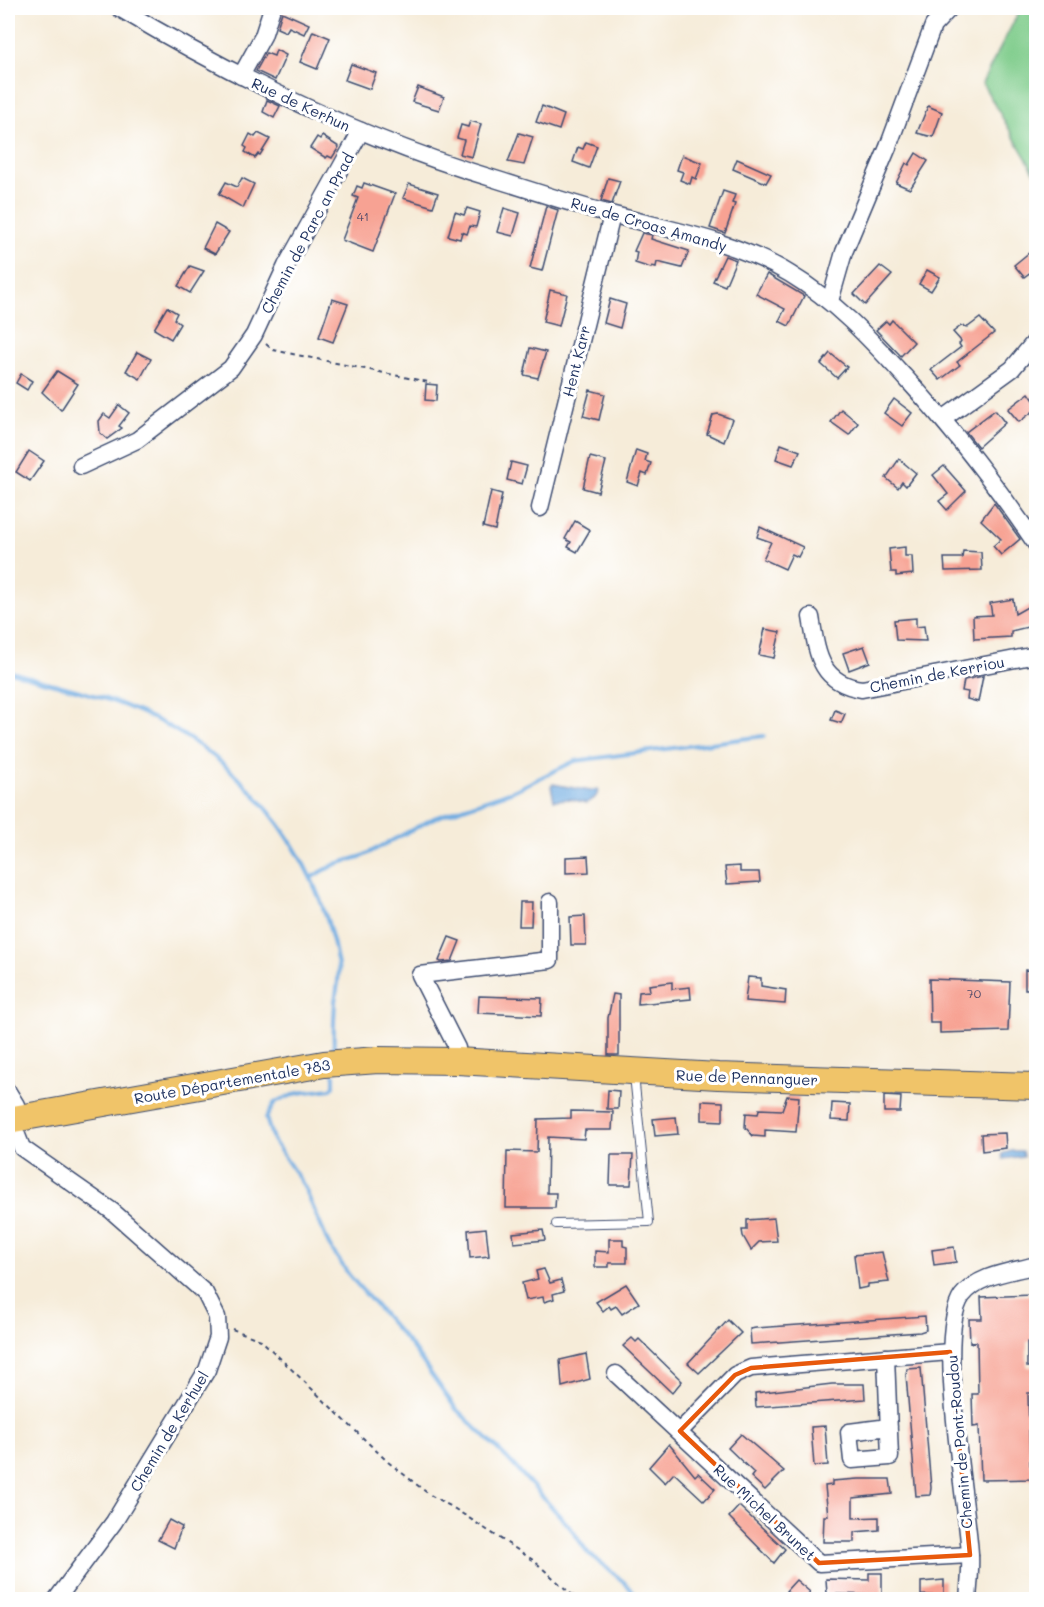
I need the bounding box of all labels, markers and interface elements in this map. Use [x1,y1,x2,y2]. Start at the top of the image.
street label: Rue de Kerhun [249,72,353,136]
street label: Chemin de Parc an Prad [256,149,358,317]
street label: Rue de Croas Amandy [569,192,729,256]
house number: 41 [357,208,369,224]
street label: Hent Karr [557,323,595,399]
street label: Chemin de Kerriou [868,651,1006,697]
house number: 70 [967,985,982,1001]
street label: Route Départementale 783 [132,1054,332,1108]
street label: Rue de Pennanguer [676,1065,818,1089]
street label: Chemin de Pont-Roudou [941,1354,977,1530]
street label: Chemin de Kerhuel [125,1367,213,1495]
street label: Rue Michel Brunet [710,1459,820,1565]

